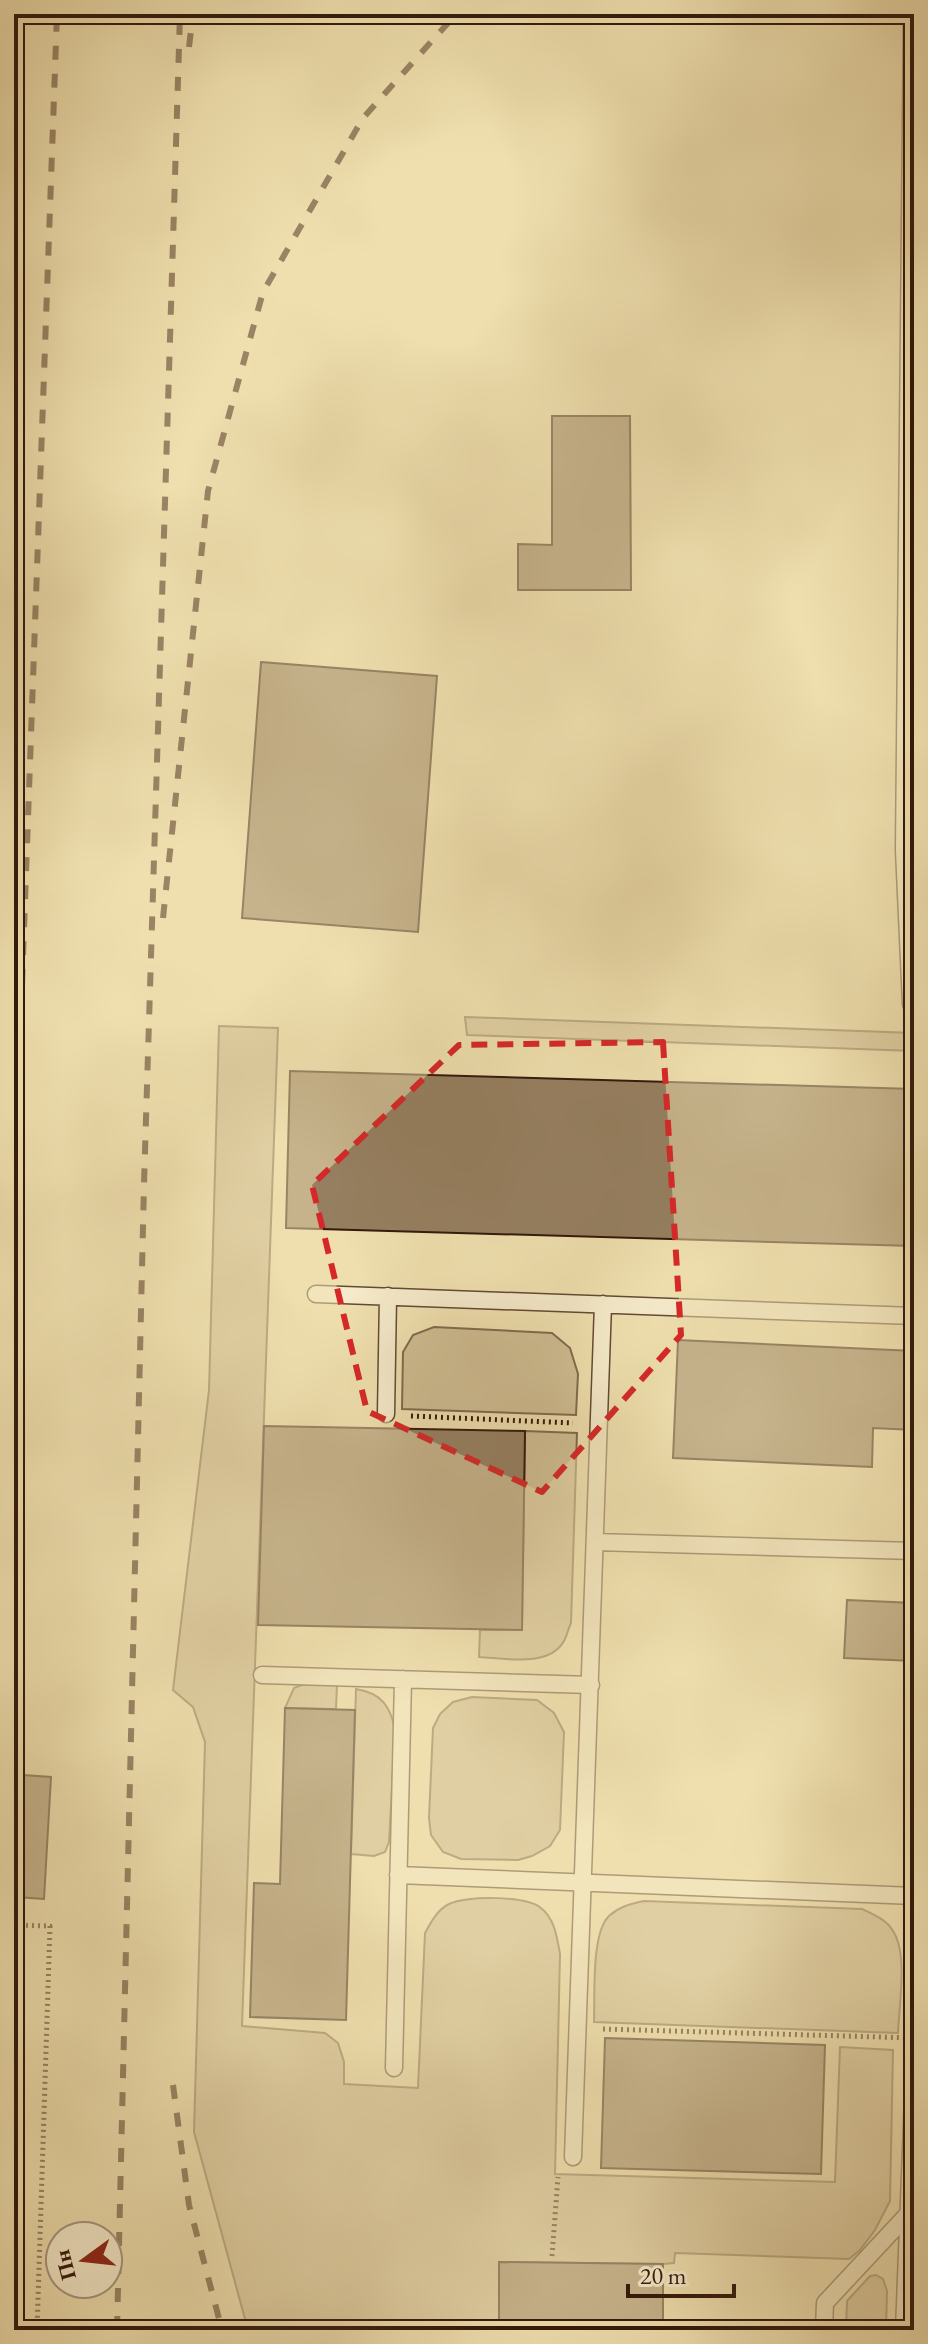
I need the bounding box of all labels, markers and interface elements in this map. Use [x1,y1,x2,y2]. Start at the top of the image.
north arrow [44,2220,124,2300]
text: Пн [47,2246,83,2283]
scale bar [628,2248,734,2298]
text: 20 m [640,2260,687,2291]

